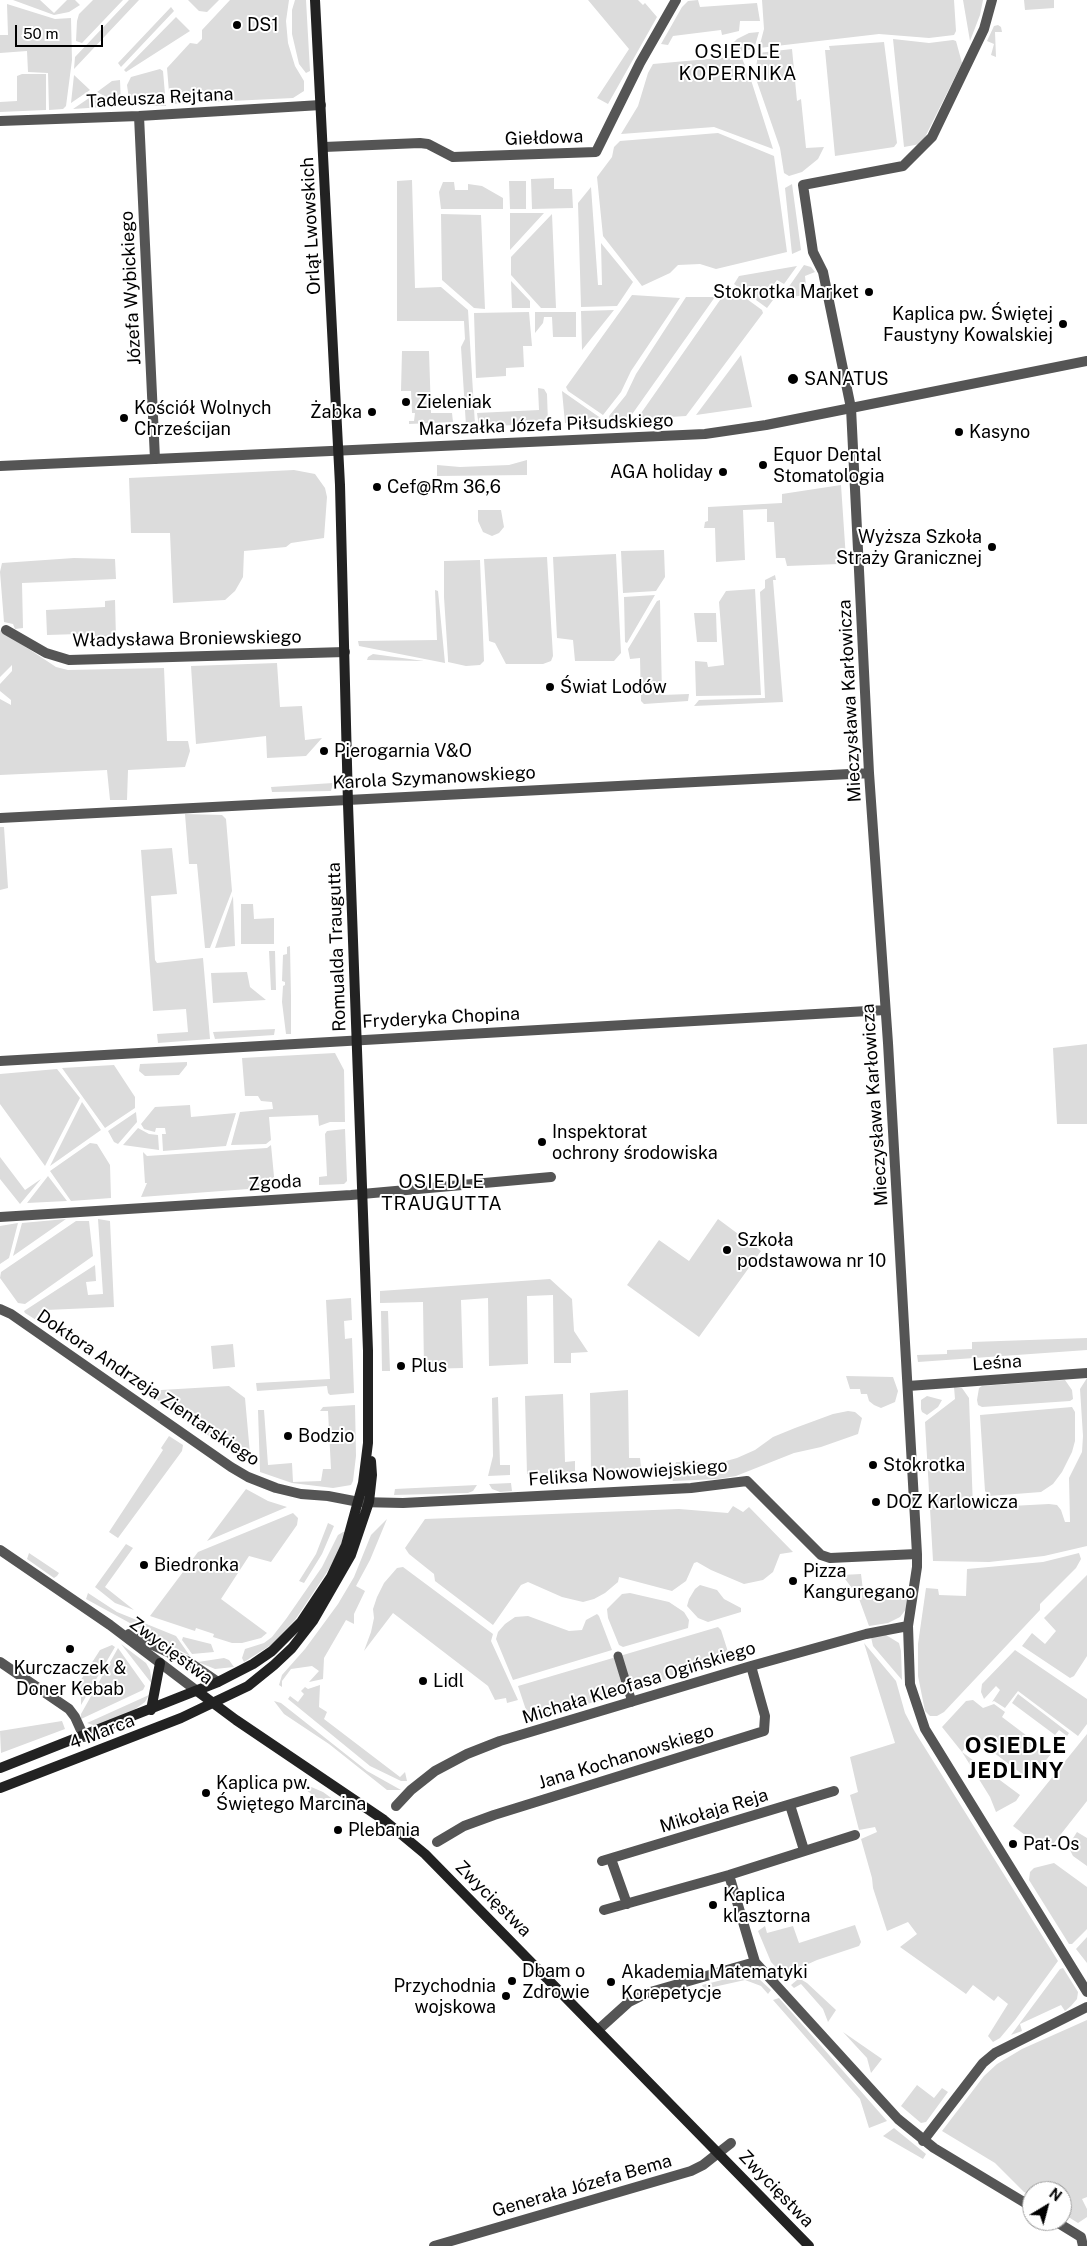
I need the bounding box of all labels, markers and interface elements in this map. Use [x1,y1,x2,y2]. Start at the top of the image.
place label: DS1 [247,14,279,36]
scale bar [18,15,105,47]
marker: DS1 [231,19,243,31]
text: 50 m [23,25,58,42]
district label: OSIEDLE KOPERNIKA [677,41,799,85]
street label: Tadeusza Rejtana [86,83,234,113]
street label: Giełdowa [504,126,584,150]
street label: Orląt Lwowskich [297,157,325,295]
street label: Józefa Wybickiego [116,210,146,366]
place label: Stokrotka Market [713,281,859,303]
marker: Stokrotka Market [863,286,875,298]
place label: Kaplica pw. Świętej Faustyny Kowalskiej [883,303,1053,346]
marker: Kaplica pw. Świętej Faustyny Kowalskiej [1057,318,1069,330]
place label: SANATUS [804,368,889,390]
marker: SANATUS [786,372,800,386]
place label: Zieleniak [416,391,492,413]
marker: Zieleniak [400,396,412,408]
place label: Kościół Wolnych Chrześcijan [134,397,271,439]
place label: Żabka [310,401,362,423]
marker: Żabka [366,406,378,418]
street label: Marszałka Józefa Piłsudskiego [418,410,674,440]
marker: Kościół Wolnych Chrześcijan [118,412,130,424]
place label: Kasyno [969,421,1030,443]
marker: Kasyno [953,426,965,438]
place label: Equor Dental Stomatologia [773,444,884,486]
marker: Equor Dental Stomatologia [757,459,769,471]
place label: AGA holiday [610,461,713,483]
marker: AGA holiday [717,466,729,478]
place label: Cef@Rm 36,6 [387,476,501,498]
marker: Cef@Rm 36,6 [371,481,383,493]
place label: Wyższa Szkoła Straży Granicznej [836,526,982,568]
marker: Wyższa Szkoła Straży Granicznej [986,541,998,553]
street label: Mieczysława Karłowicza [834,599,866,803]
street label: Władysława Broniewskiego [72,626,302,652]
place label: Świat Lodów [560,676,667,698]
marker: Świat Lodów [544,681,556,693]
place label: Pierogarnia V&O [334,740,472,762]
marker: Pierogarnia V&O [318,745,330,757]
street label: Karola Szymanowskiego [332,762,536,794]
street label: Romualda Traugutta [323,862,351,1032]
street label: Fryderyka Chopina [362,1003,520,1033]
street label: Mieczysława Karłowicza [857,1003,893,1207]
place label: Inspektorat ochrony środowiska [552,1121,718,1164]
marker: Inspektorat ochrony środowiska [536,1136,548,1148]
street label: Zgoda [248,1170,302,1196]
district label: OSIEDLE TRAUGUTTA [380,1171,504,1215]
place label: Szkoła podstawowa nr 10 [737,1229,886,1272]
marker: Szkoła podstawowa nr 10 [721,1244,733,1256]
street label: Doktora Andrzeja Zientarskiego [32,1305,264,1471]
street label: Leśna [972,1350,1022,1376]
place label: Plus [411,1355,447,1377]
marker: Plus [395,1360,407,1372]
place label: Bodzio [298,1425,354,1447]
marker: Bodzio [282,1430,294,1442]
place label: Stokrotka [883,1454,965,1476]
street label: Feliksa Nowowiejskiego [528,1455,728,1491]
marker: Stokrotka [867,1459,879,1471]
place label: DOZ Karlowicza [886,1491,1018,1513]
marker: DOZ Karlowicza [870,1496,882,1508]
place label: Biedronka [154,1554,239,1576]
marker: Biedronka [138,1559,150,1571]
place label: Pizza Kanguregano [803,1560,915,1602]
marker: Pizza Kanguregano [787,1575,799,1587]
street label: Zwycięstwa [125,1613,217,1689]
street label: Michała Kleofasa Ogińskiego [520,1637,758,1729]
marker: Kurczaczek & Doner Kebab [64,1643,76,1655]
place label: Kurczaczek & Doner Kebab [13,1657,127,1700]
place label: Lidl [433,1670,464,1692]
marker: Lidl [417,1675,429,1687]
street label: 4 Marca [66,1710,138,1754]
street label: Jana Kochanowskiego [535,1720,717,1794]
district label: OSIEDLE JEDLINY [964,1733,1068,1784]
place label: Kaplica pw. Świętego Marcina [216,1772,366,1815]
street label: Mikołaja Reja [657,1784,771,1838]
marker: Kaplica pw. Świętego Marcina [200,1787,212,1799]
place label: Plebania [348,1819,420,1841]
marker: Plebania [332,1824,344,1836]
place label: Pat-Os [1023,1833,1079,1855]
marker: Pat-Os [1007,1838,1019,1850]
street label: Zwycięstwa [450,1856,536,1942]
place label: Kaplica klasztorna [723,1884,810,1926]
marker: Kaplica klasztorna [707,1899,719,1911]
place label: Dbam o Zdrowie [522,1960,590,2002]
place label: Akademia Matematyki Korepetycje [621,1961,808,2004]
place label: Przychodnia wojskowa [394,1975,496,2018]
marker: Dbam o Zdrowie [506,1975,518,1987]
marker: Akademia Matematyki Korepetycje [605,1976,617,1988]
marker: Przychodnia wojskowa [500,1990,512,2002]
street label: Zwycięstwa [734,2146,818,2232]
street label: Generała Józefa Bema [490,2150,674,2222]
north arrow [1022,2181,1072,2231]
text: N [1046,2185,1065,2204]

